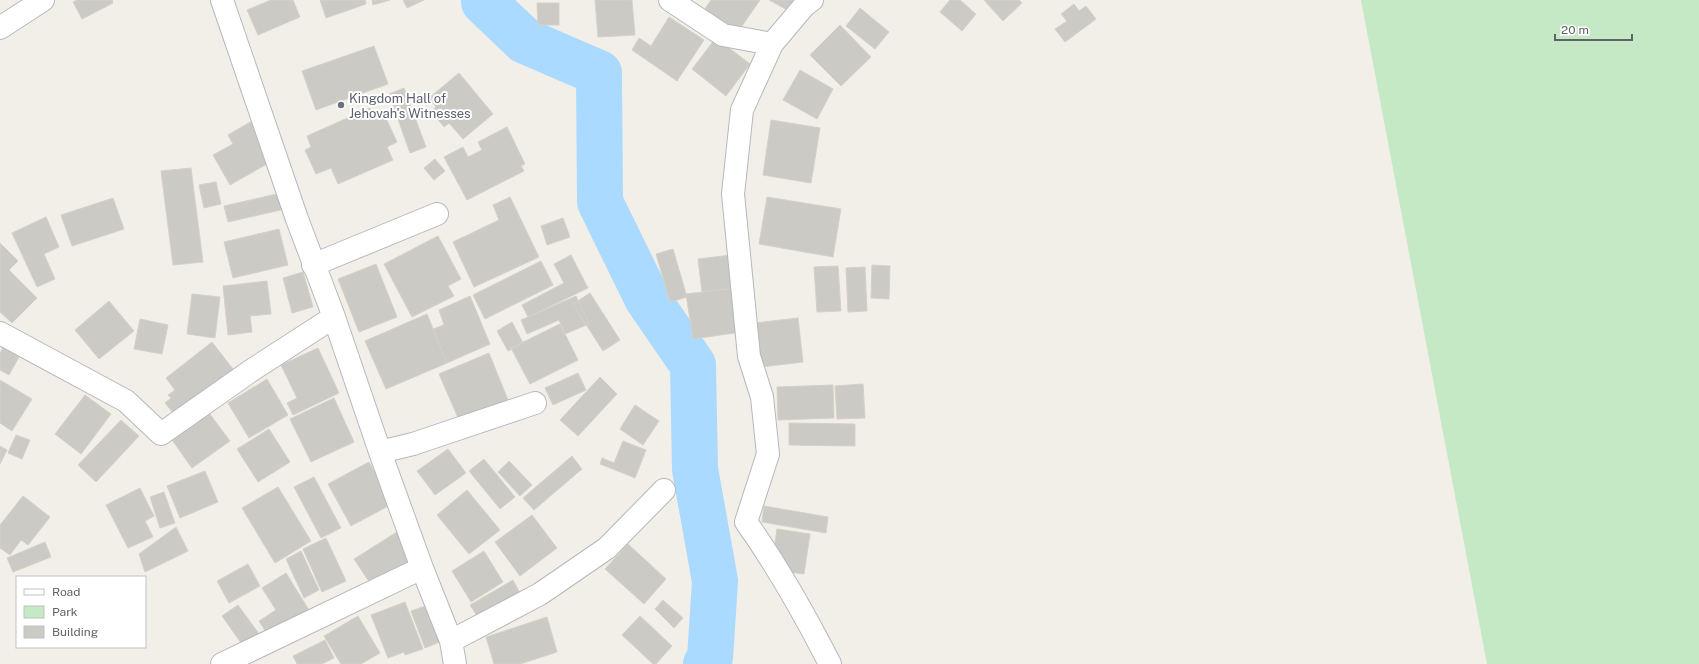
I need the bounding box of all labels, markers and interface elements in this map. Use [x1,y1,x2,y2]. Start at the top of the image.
scale bar [1555,16,1632,42]
text: 20 m [1561,23,1589,37]
place label: Kingdom Hall of Jehovah's Witnesses [349,91,471,121]
marker: Kingdom Hall of Jehovah's Witnesses [336,100,346,110]
legend [16,576,146,648]
text: Road [52,585,80,599]
text: Park [52,605,78,619]
text: Building [52,625,98,639]

